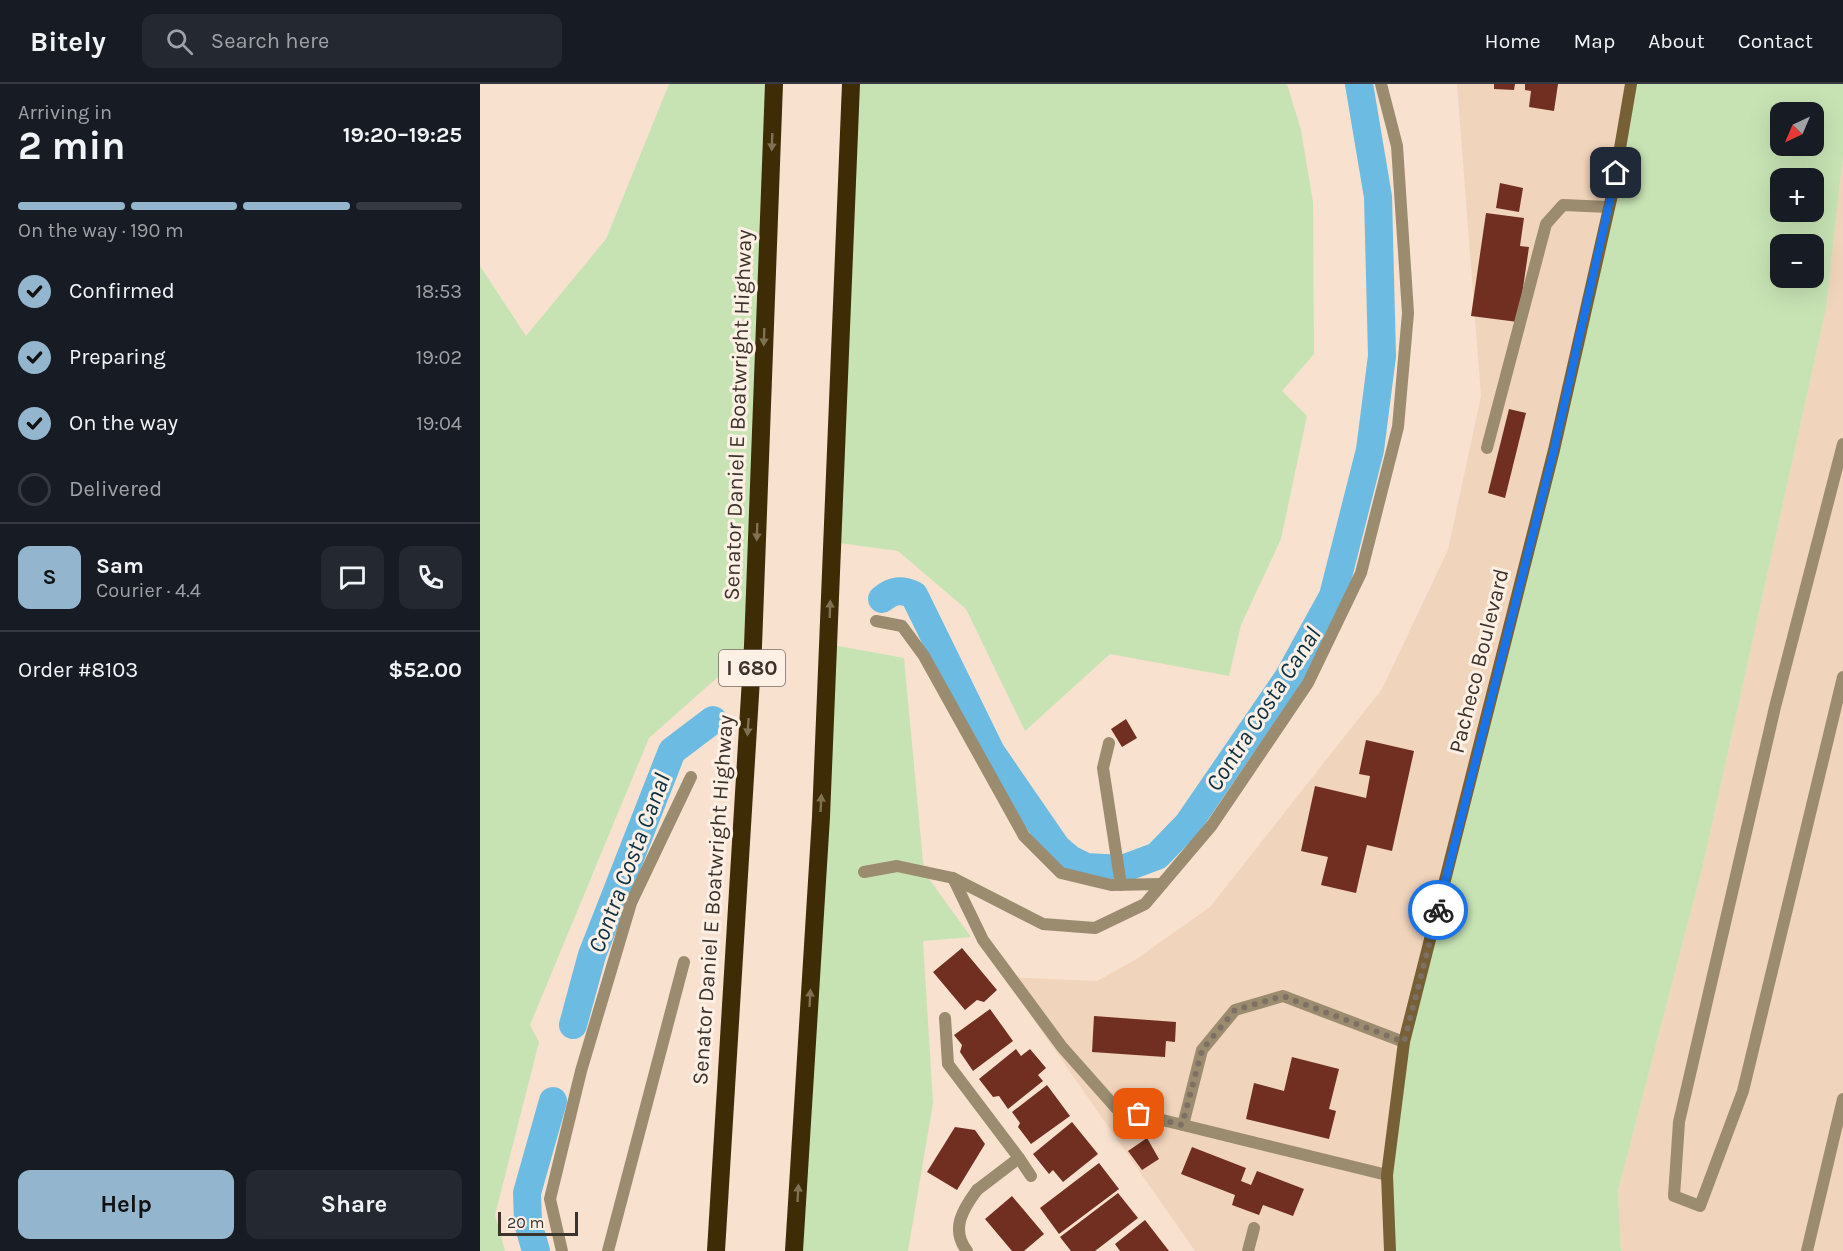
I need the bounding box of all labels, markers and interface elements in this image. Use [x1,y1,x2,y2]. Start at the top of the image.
search box [142,14,562,68]
text: Bitely [30,25,106,58]
icon: search [163,25,196,58]
text: Search here [211,28,329,54]
text: Home [1485,29,1541,53]
text: Map [1574,29,1615,53]
text: About [1648,29,1705,53]
text: Contact [1738,29,1813,53]
text: Arriving in [18,101,112,124]
north arrow [1770,102,1824,156]
map controls [1770,102,1824,288]
text: 19:20–19:25 [343,122,462,148]
text: 2 min [18,123,126,169]
one-way arrow [767,133,776,152]
pin [1590,147,1641,198]
icon: home [1599,156,1632,189]
button: + [1770,168,1824,222]
text: On the way · 190 m [18,219,184,242]
street label: Senator Daniel E Boatwright Highway [719,229,757,601]
button: − [1770,234,1824,288]
icon: check [18,275,51,308]
text: Confirmed [69,278,175,304]
text: 18:53 [415,280,462,303]
one-way arrow [760,328,769,347]
icon: check [18,341,51,374]
text: Preparing [69,344,166,370]
text: 19:02 [416,346,462,369]
icon: check [18,407,51,440]
text: On the way [69,410,178,436]
text: 19:04 [416,412,462,435]
text: Delivered [69,476,162,502]
one-way arrow [753,523,762,542]
button: chat [321,546,384,609]
button: phone [399,546,462,609]
text: Sam [96,553,144,579]
text: S [42,564,57,590]
street label: Pacheco Boulevard [1443,566,1515,756]
text: Courier · 4.4 [96,579,201,602]
one-way arrow [825,599,834,618]
water label: Contra Costa Canal [1200,622,1326,796]
road number: I 680 [719,650,785,686]
text: Order #8103 [18,657,138,683]
text: $52.00 [388,657,462,683]
street label: Senator Daniel E Boatwright Highway [687,714,739,1086]
one-way arrow [743,717,752,736]
water label: Contra Costa Canal [582,769,676,957]
one-way arrow [817,794,826,813]
courier [1408,880,1468,940]
icon: bike [1422,894,1455,927]
one-way arrow [805,988,814,1007]
pin [1113,1088,1164,1139]
icon: bag [1122,1097,1155,1130]
button: Help [18,1170,234,1239]
button: Share [246,1170,462,1239]
one-way arrow [793,1183,802,1202]
scale bar [498,1209,578,1236]
text: 20 m [507,1213,545,1232]

